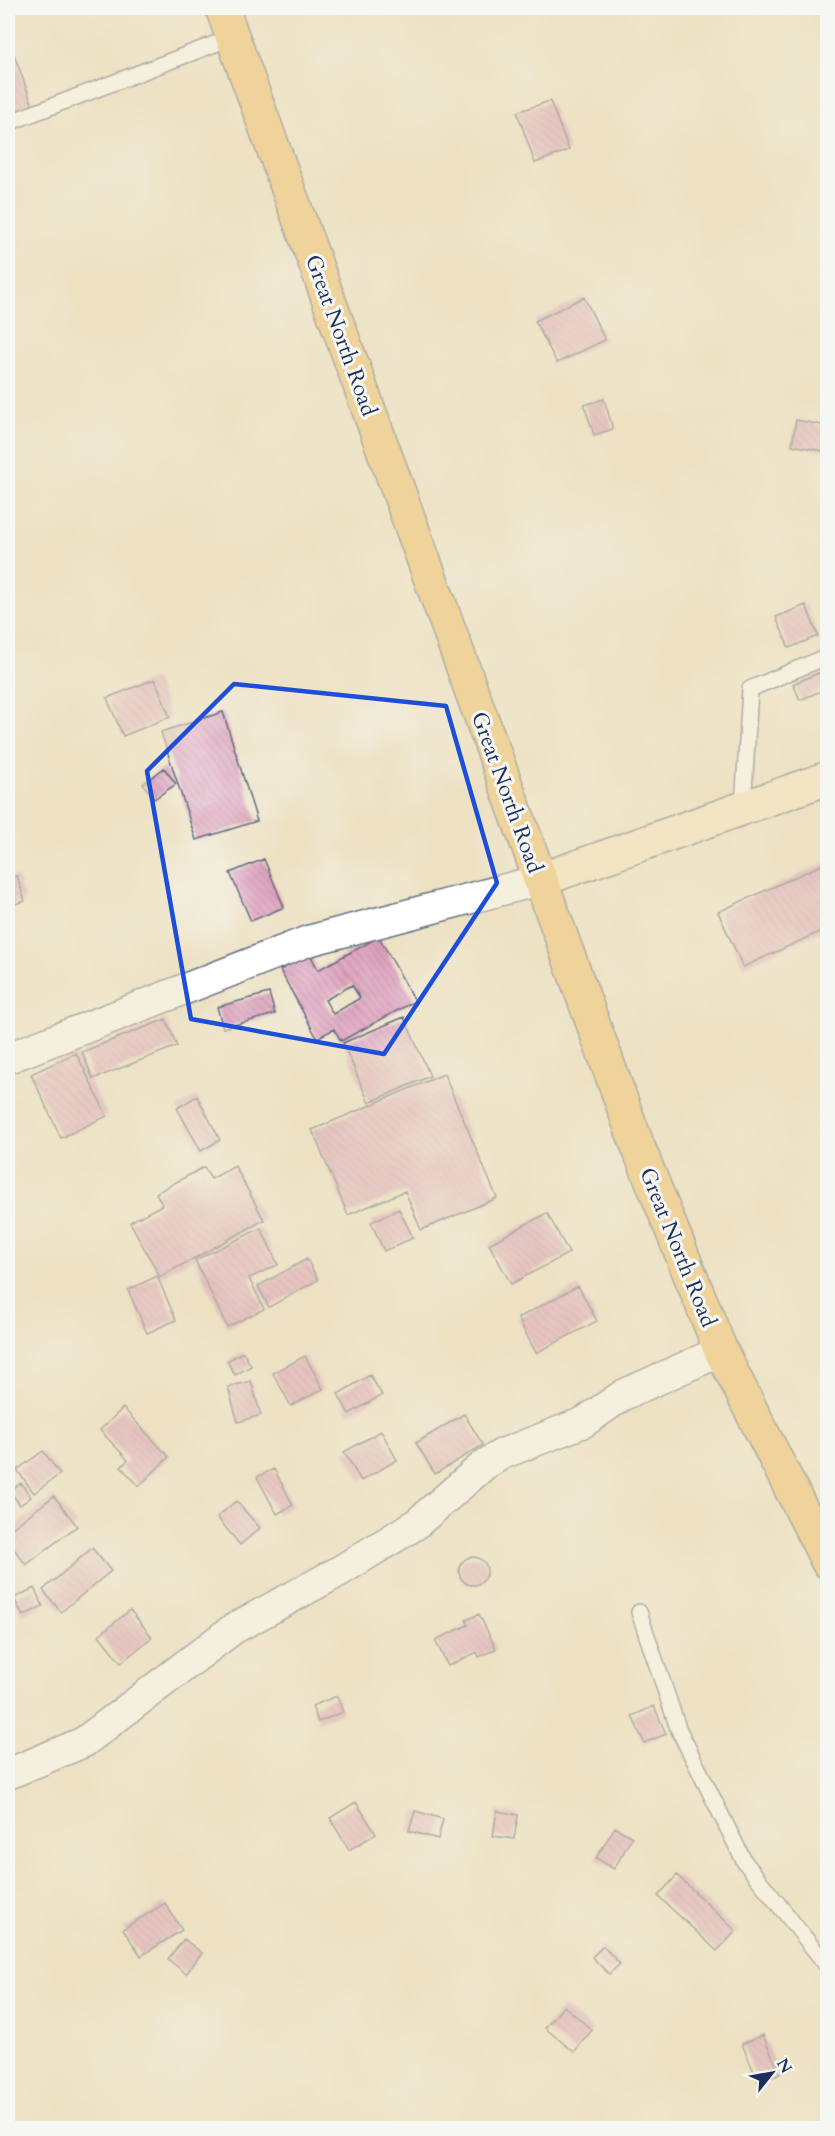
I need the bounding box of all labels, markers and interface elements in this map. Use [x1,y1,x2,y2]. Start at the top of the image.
street label: Great North Road [298,250,384,421]
street label: Great North Road [464,707,550,878]
street label: Great North Road [632,1163,724,1332]
north arrow [742,2043,802,2103]
text: N [771,2054,797,2078]

